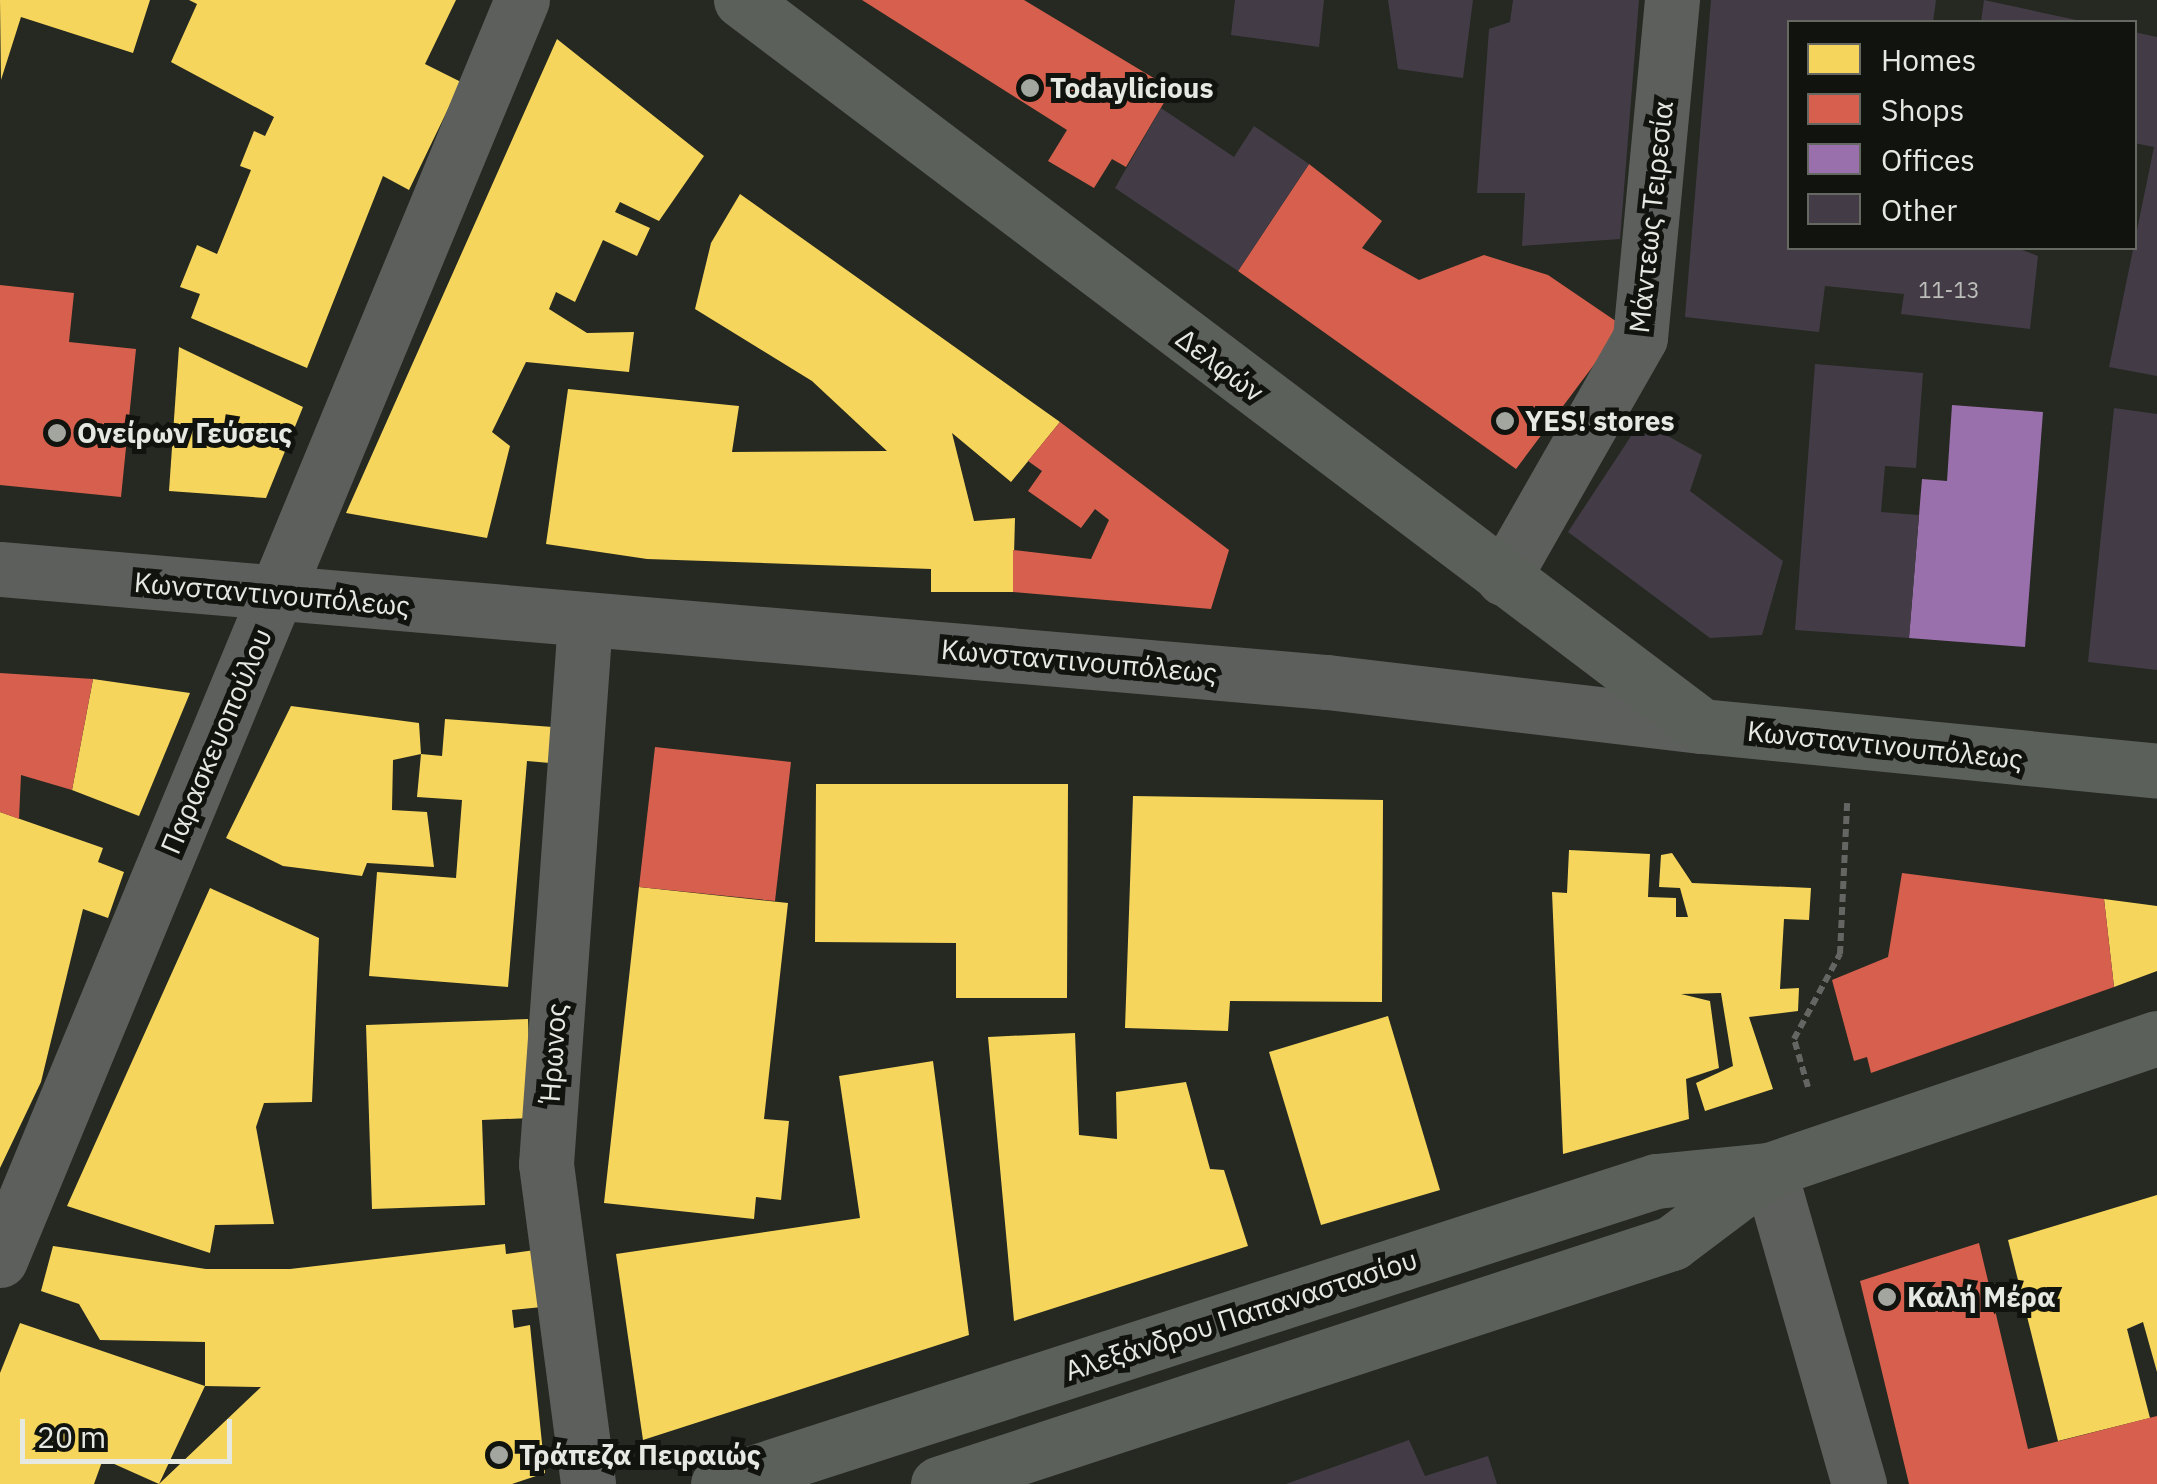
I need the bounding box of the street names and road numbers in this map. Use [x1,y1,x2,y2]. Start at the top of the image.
street label: Μάντεως Τειρεσία [1622,99,1680,335]
street label: Δελφών [1169,321,1271,409]
street label: Κωνσταντινουπόλεως [133,565,411,623]
street label: Παρασκευοπούλου [153,623,279,859]
street label: Κωνσταντινουπόλεως [940,632,1218,690]
street label: Κωνσταντινουπόλεως [1746,714,2024,776]
street label: Ήρωνος [533,1002,573,1104]
street label: Αλεξάνδρου Παπαναστασίου [1061,1242,1421,1388]

